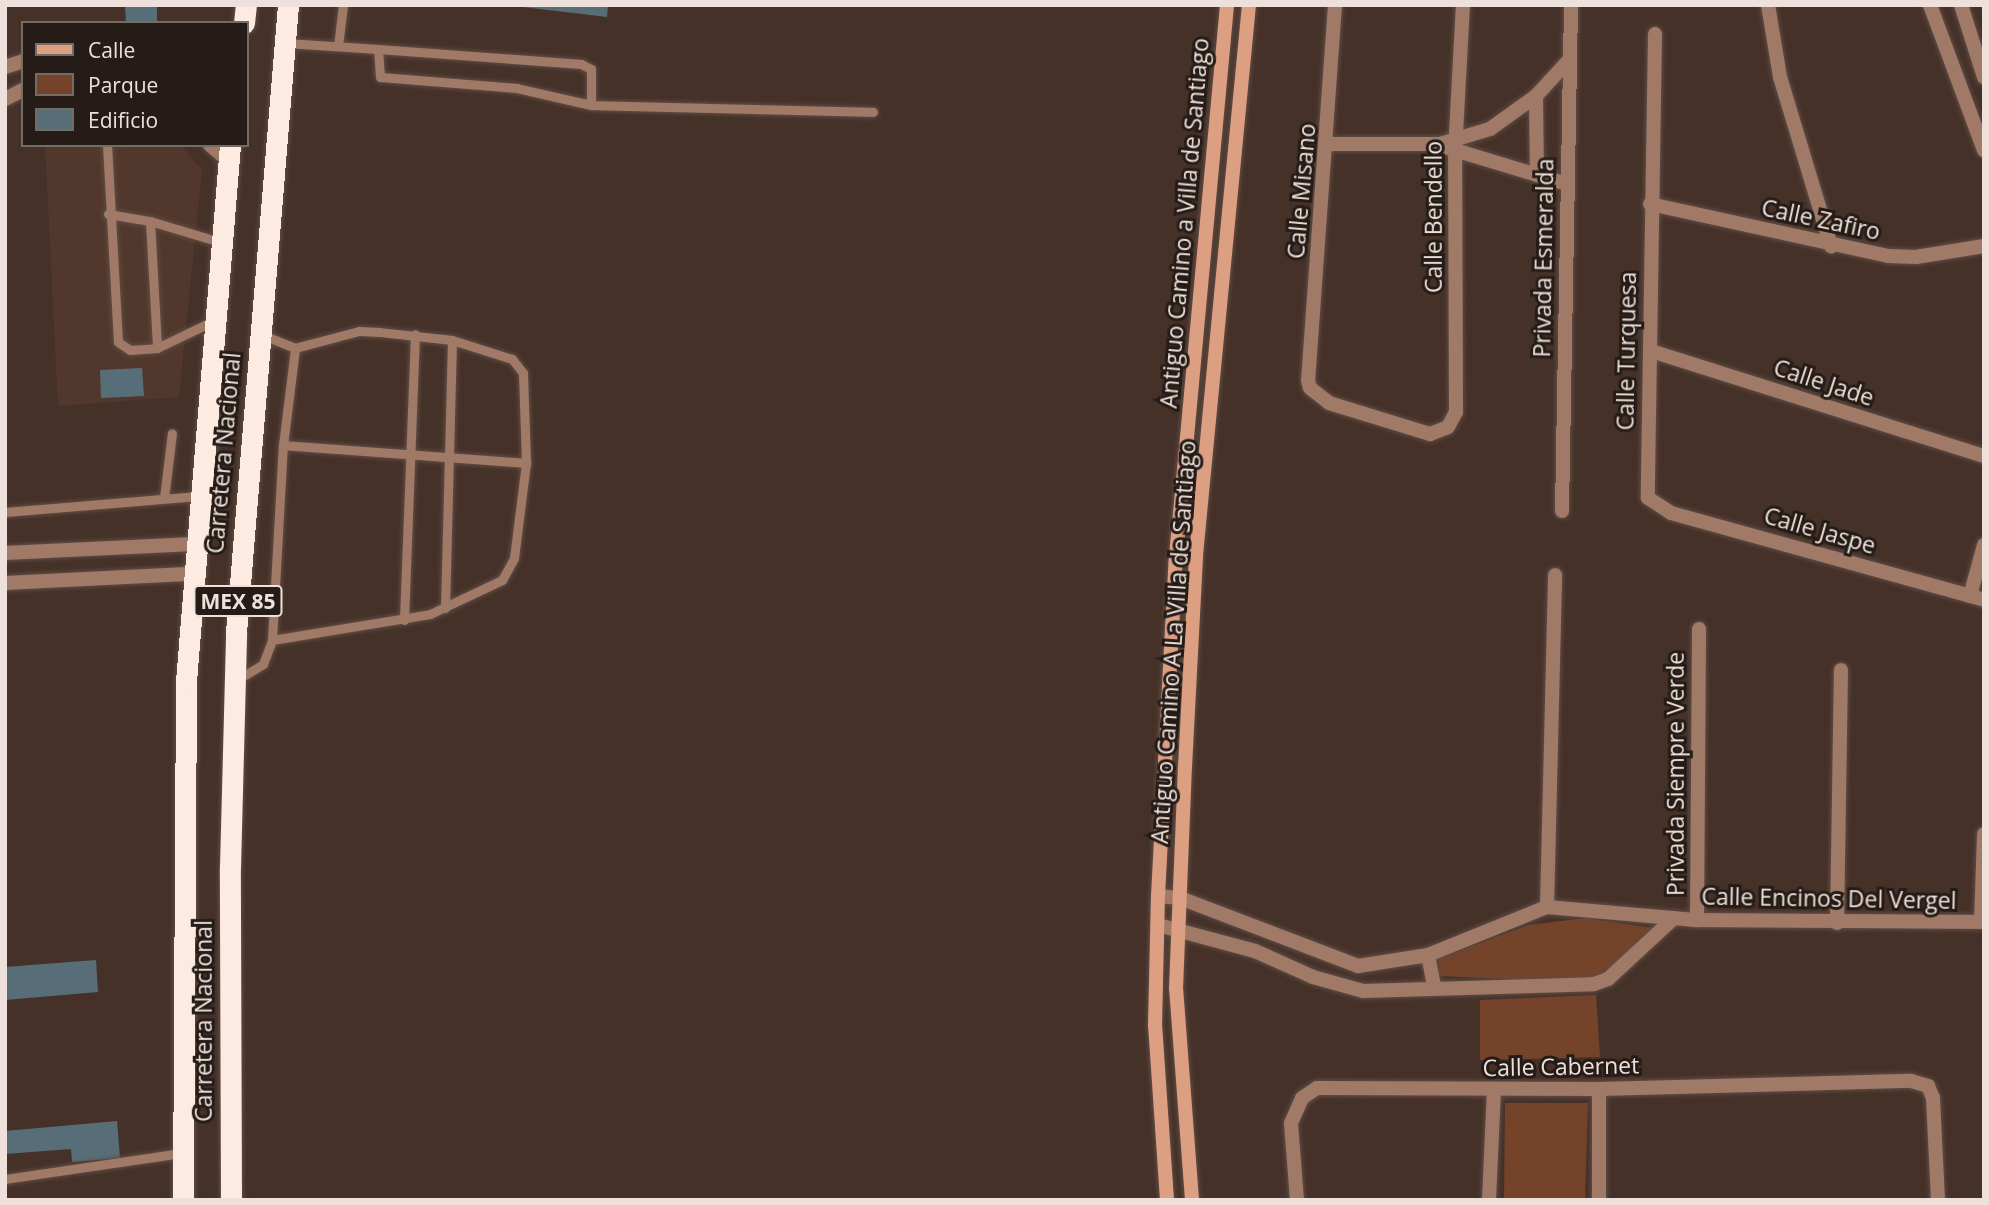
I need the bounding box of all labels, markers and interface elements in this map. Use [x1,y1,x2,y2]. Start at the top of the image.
legend [21,21,248,147]
text: Calle [88,36,135,64]
street label: Antiguo Camino a Villa de Santiago [1154,37,1214,409]
text: Parque [88,71,158,99]
text: Edificio [88,106,158,134]
street label: Calle Misano [1281,122,1321,260]
street label: Calle Bendello [1419,141,1447,293]
street label: Privada Esmeralda [1527,158,1559,358]
street label: Calle Zafiro [1759,193,1883,245]
street label: Calle Turquesa [1611,271,1641,431]
street label: Carretera Nacional [200,351,246,555]
street label: Calle Jade [1770,353,1878,411]
street label: Antiguo Camino A La Villa de Santiago [1145,439,1201,845]
street label: Calle Jaspe [1761,501,1879,559]
road number: MEX 85 [192,584,284,618]
street label: Privada Siempre Verde [1661,652,1689,896]
street label: Calle Encinos Del Vergel [1701,882,1957,914]
street label: Carretera Nacional [189,920,217,1122]
street label: Calle Cabernet [1482,1051,1640,1081]

